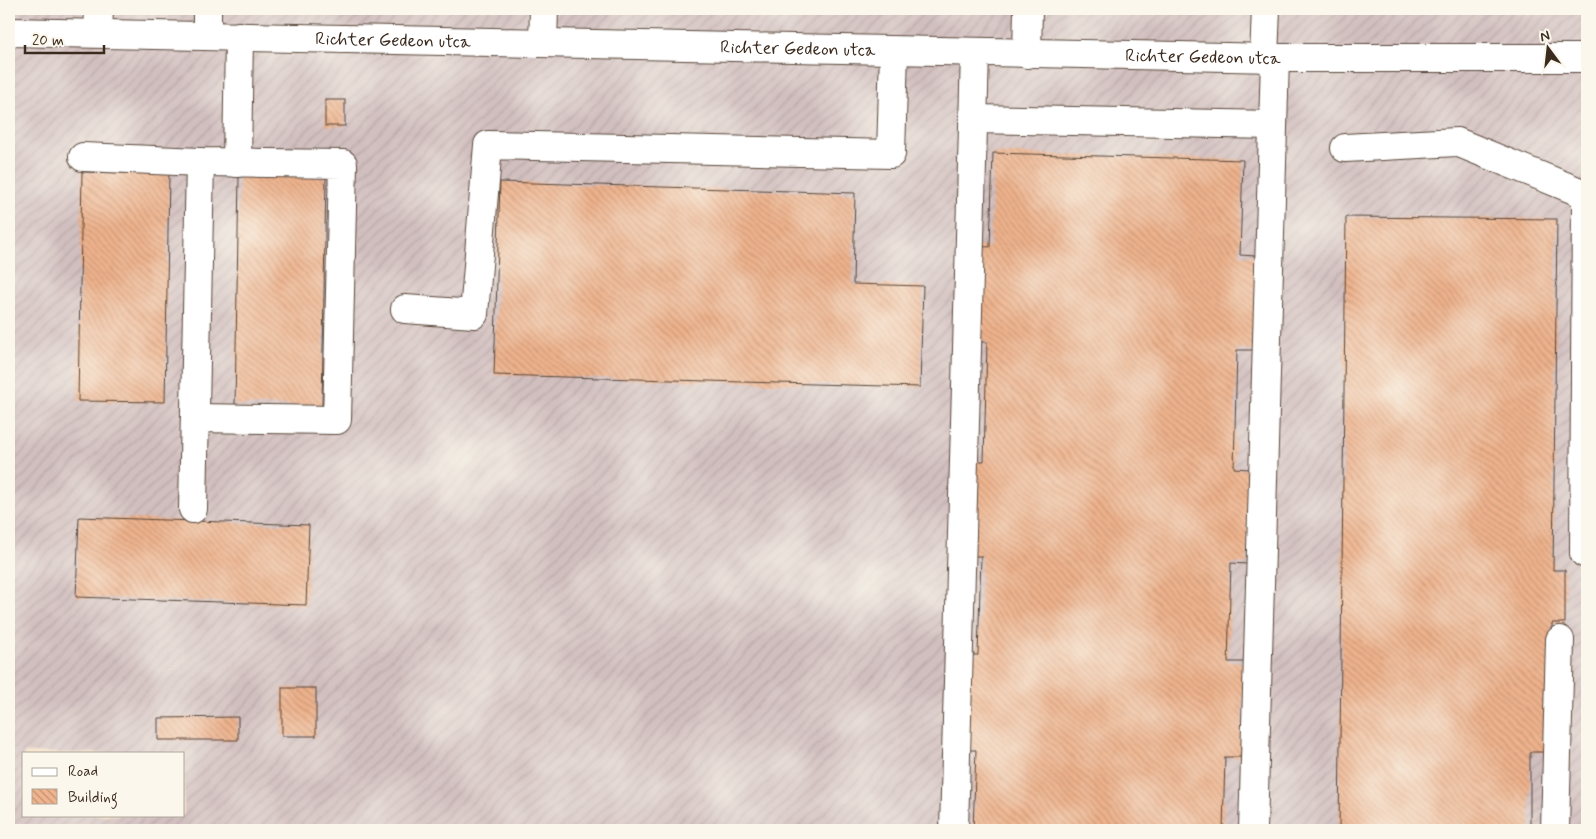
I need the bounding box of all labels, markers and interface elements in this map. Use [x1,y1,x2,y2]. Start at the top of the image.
scale bar [25,22,104,54]
north arrow [1524,22,1574,72]
street label: Richter Gedeon utca [315,27,471,54]
text: N [1538,27,1552,46]
text: 20 m [32,31,64,51]
street label: Richter Gedeon utca [720,36,876,63]
street label: Richter Gedeon utca [1125,44,1281,71]
legend [22,752,185,816]
text: Road [68,762,98,782]
text: Building [68,788,118,809]

